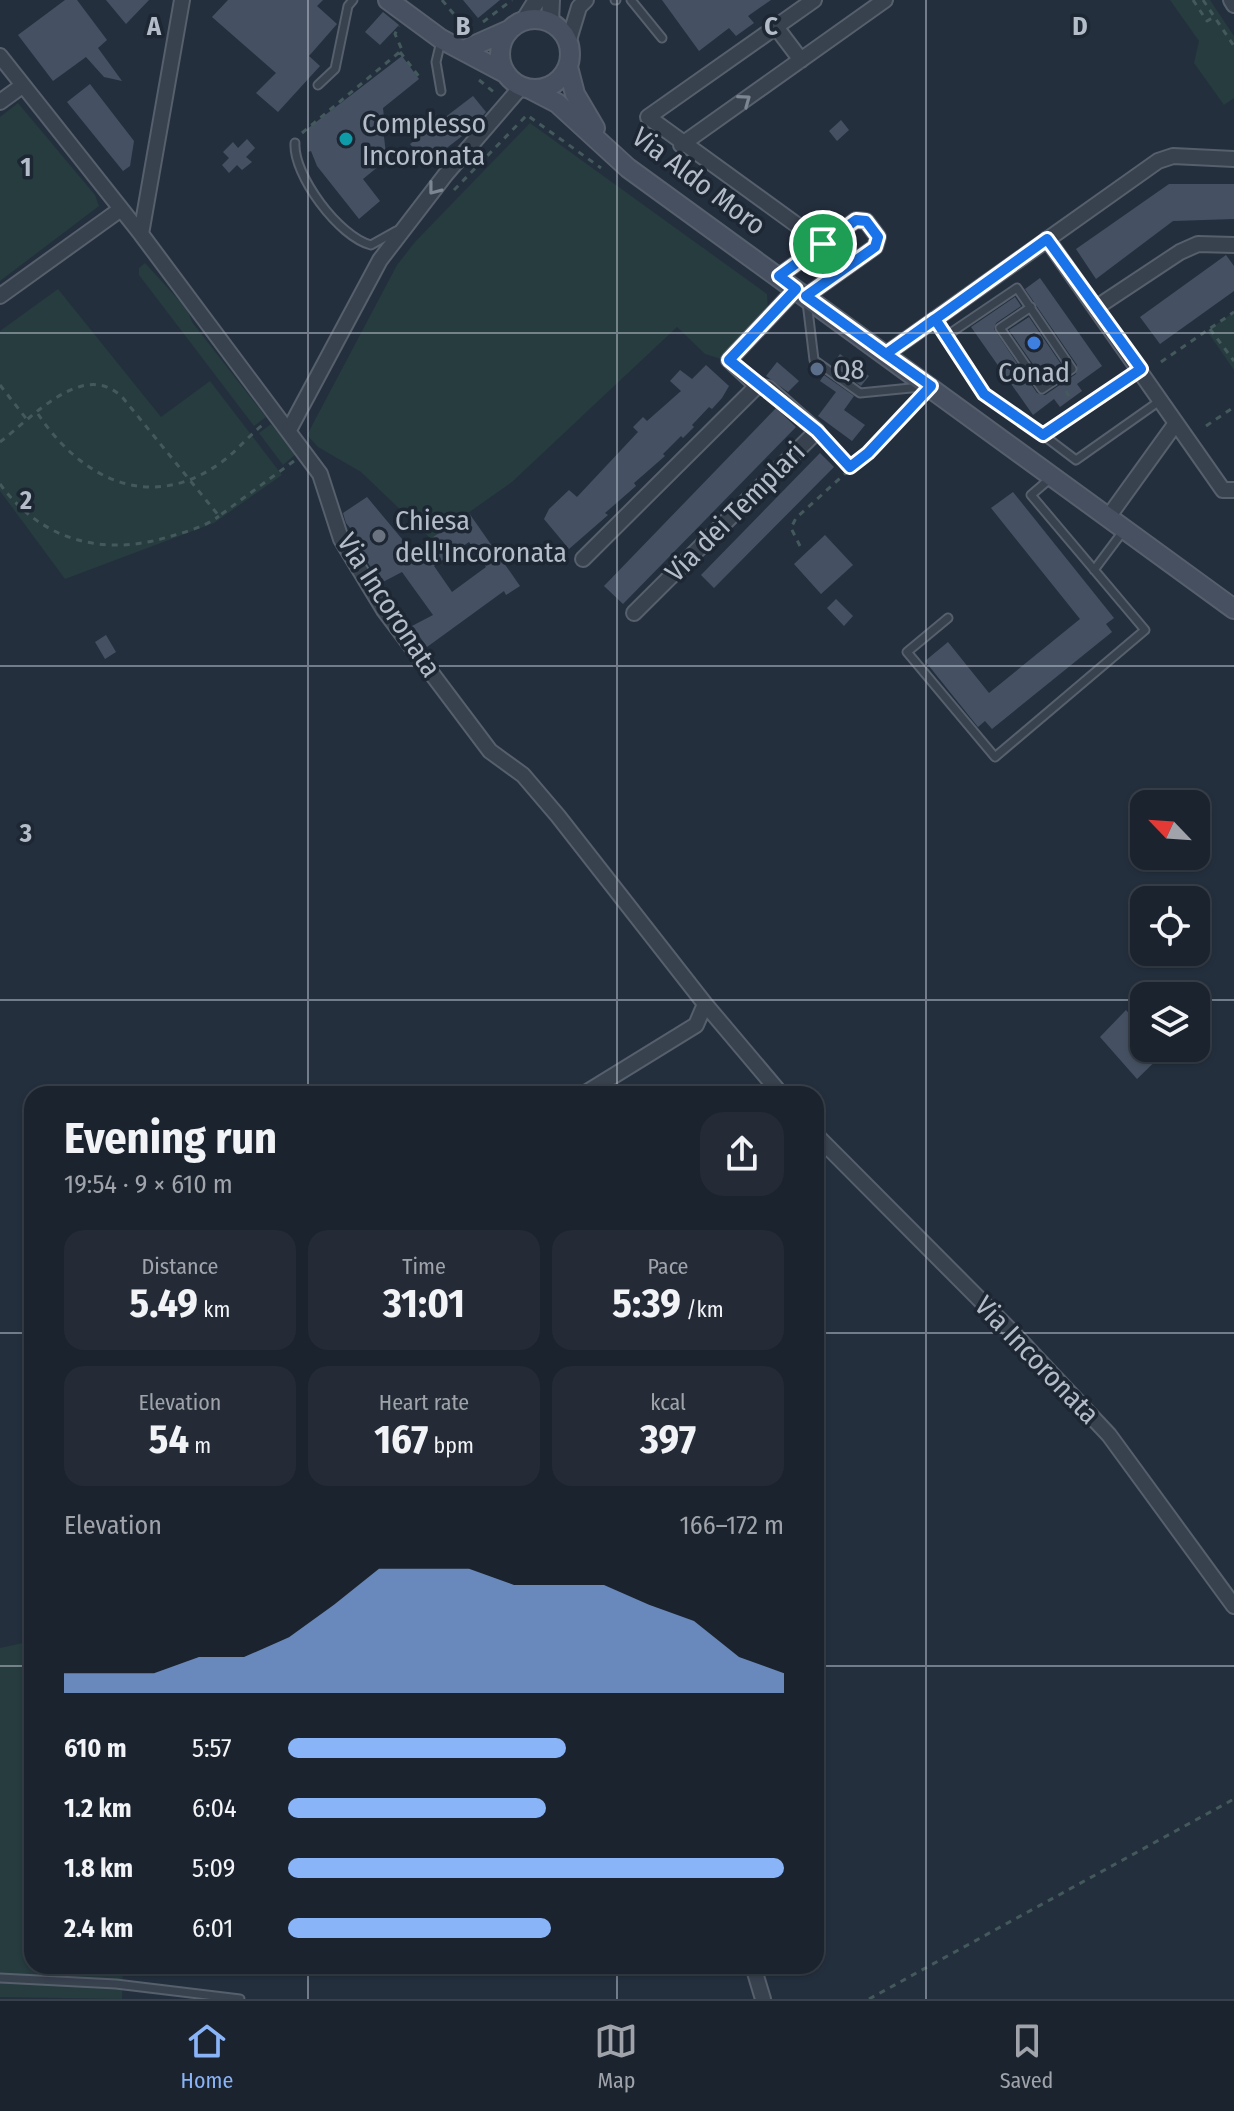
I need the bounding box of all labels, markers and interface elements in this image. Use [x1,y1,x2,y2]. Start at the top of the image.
text: A [146,11,162,42]
text: B [456,11,471,42]
text: C [764,11,778,42]
text: D [1072,11,1088,42]
one-way arrow [736,95,751,109]
place label: Complesso Incoronata [362,107,486,172]
street label: Via Aldo Moro [626,120,772,242]
marker: Complesso Incoronata [337,130,355,148]
text: 1 [21,152,32,183]
one-way arrow [430,180,444,195]
pin [789,210,857,278]
icon: arrive [801,222,845,266]
marker: Conad [1025,334,1043,352]
place label: Q8 [833,353,865,386]
place label: Conad [998,356,1070,389]
marker: Q8 [808,360,826,378]
street label: Via dei Templari [658,435,812,589]
text: 2 [19,485,32,516]
place label: Chiesa dell'Incoronata [395,504,567,569]
street label: Via Incoronata [330,527,448,683]
marker: Chiesa dell'Incoronata [370,527,388,545]
north arrow [1130,790,1210,870]
map controls [1130,790,1210,1062]
text: 3 [19,818,32,849]
button: locate [1130,886,1210,966]
button: layers [1130,982,1210,1062]
text: Evening run [64,1112,277,1165]
button: share [700,1112,784,1196]
text: 19:54 · 9 × 610 m [64,1169,233,1200]
text: Distance [141,1253,219,1280]
text: Time [402,1253,446,1280]
text: Pace [647,1253,689,1280]
text: 5.49 [130,1280,198,1328]
text: 31:01 [383,1280,465,1328]
text: 5:39 [612,1280,681,1328]
street label: Via Incoronata [968,1289,1106,1431]
text: km [198,1296,230,1323]
text: /km [681,1296,724,1323]
text: Elevation [139,1389,221,1416]
text: Heart rate [379,1389,469,1416]
text: kcal [650,1389,686,1416]
text: 54 [149,1416,189,1464]
text: 167 [374,1416,428,1464]
text: 397 [640,1416,696,1464]
text: m [189,1432,211,1459]
text: bpm [428,1432,474,1459]
text: Elevation [64,1510,162,1541]
text: 166–172 m [680,1510,784,1541]
text: 610 m [64,1733,127,1764]
text: 5:57 [192,1733,231,1764]
text: 1.2 km [64,1793,131,1824]
text: 6:04 [192,1793,237,1824]
text: 1.8 km [64,1853,133,1884]
text: 5:09 [192,1853,235,1884]
text: 2.4 km [64,1913,133,1944]
text: 6:01 [192,1913,233,1944]
tab: Home [181,2019,233,2094]
tab: Map [594,2019,638,2094]
tab: Saved [1000,2019,1053,2094]

